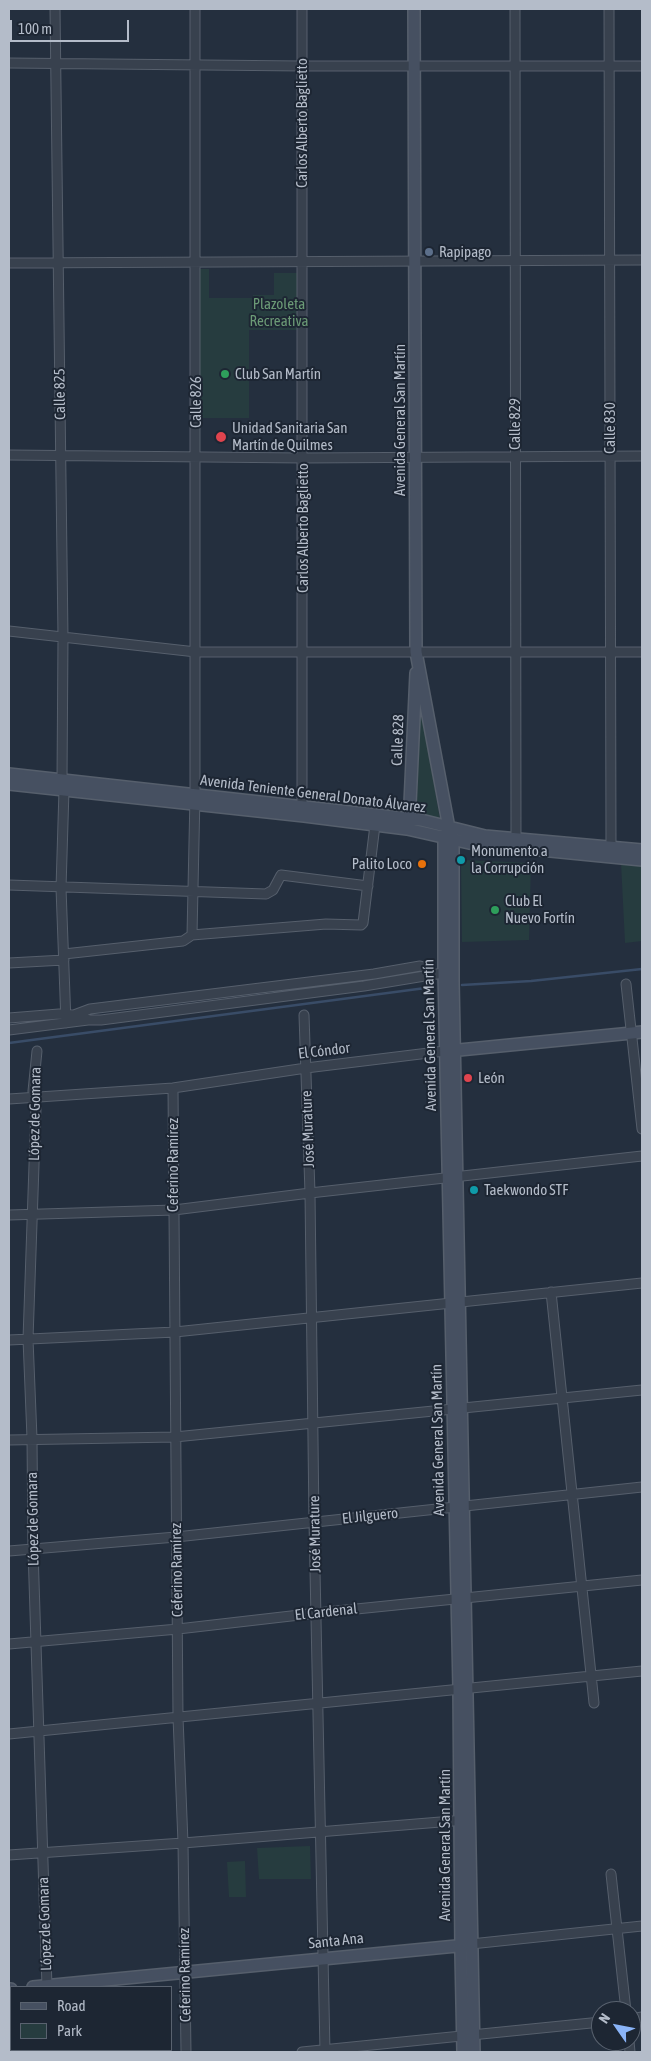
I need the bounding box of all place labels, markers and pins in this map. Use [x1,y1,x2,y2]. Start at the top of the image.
place label: Rapipago [439,243,491,261]
marker: Rapipago [423,246,435,258]
place label: Club San Martín [235,365,321,383]
marker: Club San Martín [219,368,231,380]
place label: Unidad Sanitaria San Martín de Quilmes [232,419,348,454]
marker: Unidad Sanitaria San Martín de Quilmes [214,430,228,444]
place label: Monumento a la Corrupción [471,842,548,877]
marker: Monumento a la Corrupción [455,854,467,866]
place label: Palito Loco [352,855,412,873]
marker: Palito Loco [416,858,428,870]
place label: Club El Nuevo Fortín [505,892,575,927]
marker: Club El Nuevo Fortín [489,904,501,916]
place label: León [478,1069,505,1087]
marker: León [462,1072,474,1084]
place label: Taekwondo STF [484,1181,568,1199]
marker: Taekwondo STF [468,1184,480,1196]

